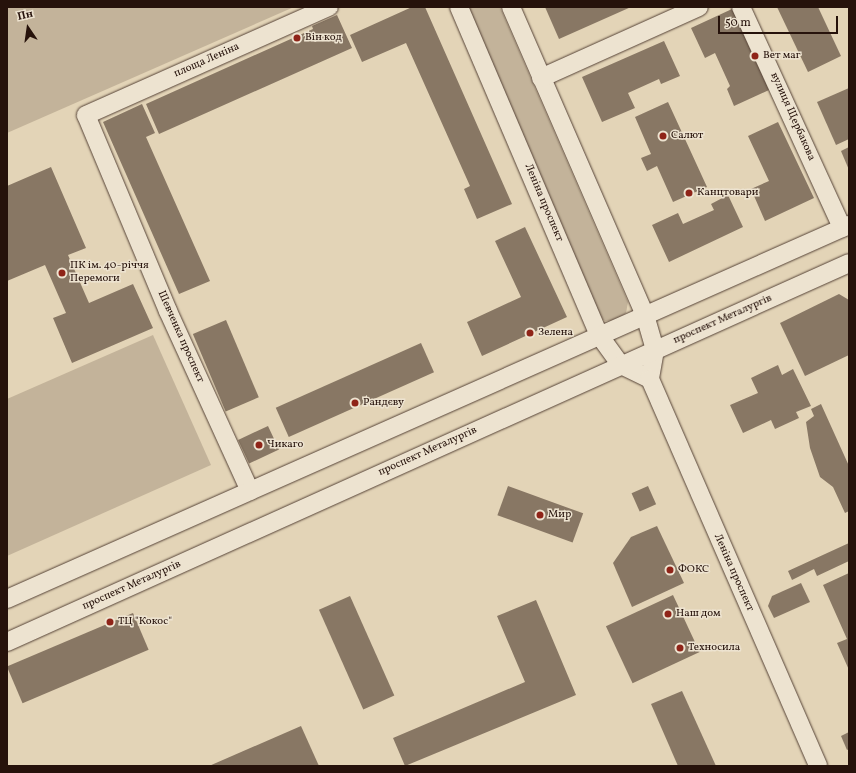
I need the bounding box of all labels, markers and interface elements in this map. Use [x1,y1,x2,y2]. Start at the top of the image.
text: Пн [16,7,34,25]
north arrow [8,8,48,48]
scale bar [720,8,840,34]
text: 50 m [725,15,751,31]
place label: Він код [305,31,342,45]
marker: Він код [292,33,302,43]
street label: площа Леніна [172,41,242,81]
place label: Вет маг [763,49,801,63]
marker: Вет маг [750,51,760,61]
street label: вулиця Щербакова [767,71,817,163]
place label: Салют [671,129,703,143]
marker: Салют [658,131,668,141]
street label: Леніна проспект [521,162,565,244]
place label: Канцтовари [697,186,758,200]
marker: Канцтовари [684,188,694,198]
place label: ПК ім. 40-річчя Перемоги [70,260,149,286]
marker: ПК ім. 40-річчя Перемоги [57,268,67,278]
street label: Шевченка проспект [154,289,206,385]
street label: проспект Металургів [672,292,774,348]
place label: Зелена [538,326,573,340]
marker: Зелена [525,328,535,338]
place label: Рандєву [363,396,404,410]
marker: Рандєву [350,398,360,408]
street label: проспект Металургів [377,424,479,480]
place label: Чикаго [267,438,303,452]
marker: Чикаго [254,440,264,450]
place label: Мир [548,508,571,522]
marker: Мир [535,510,545,520]
street label: Леніна проспект [710,532,756,614]
street label: проспект Металургів [81,558,183,614]
place label: ФОКС [678,563,709,577]
marker: ФОКС [665,565,675,575]
place label: Наш дом [676,607,721,621]
marker: Наш дом [663,609,673,619]
place label: ТЦ "Кокос" [118,615,172,629]
marker: ТЦ "Кокос" [105,617,115,627]
place label: Техносила [688,641,740,655]
marker: Техносила [675,643,685,653]

